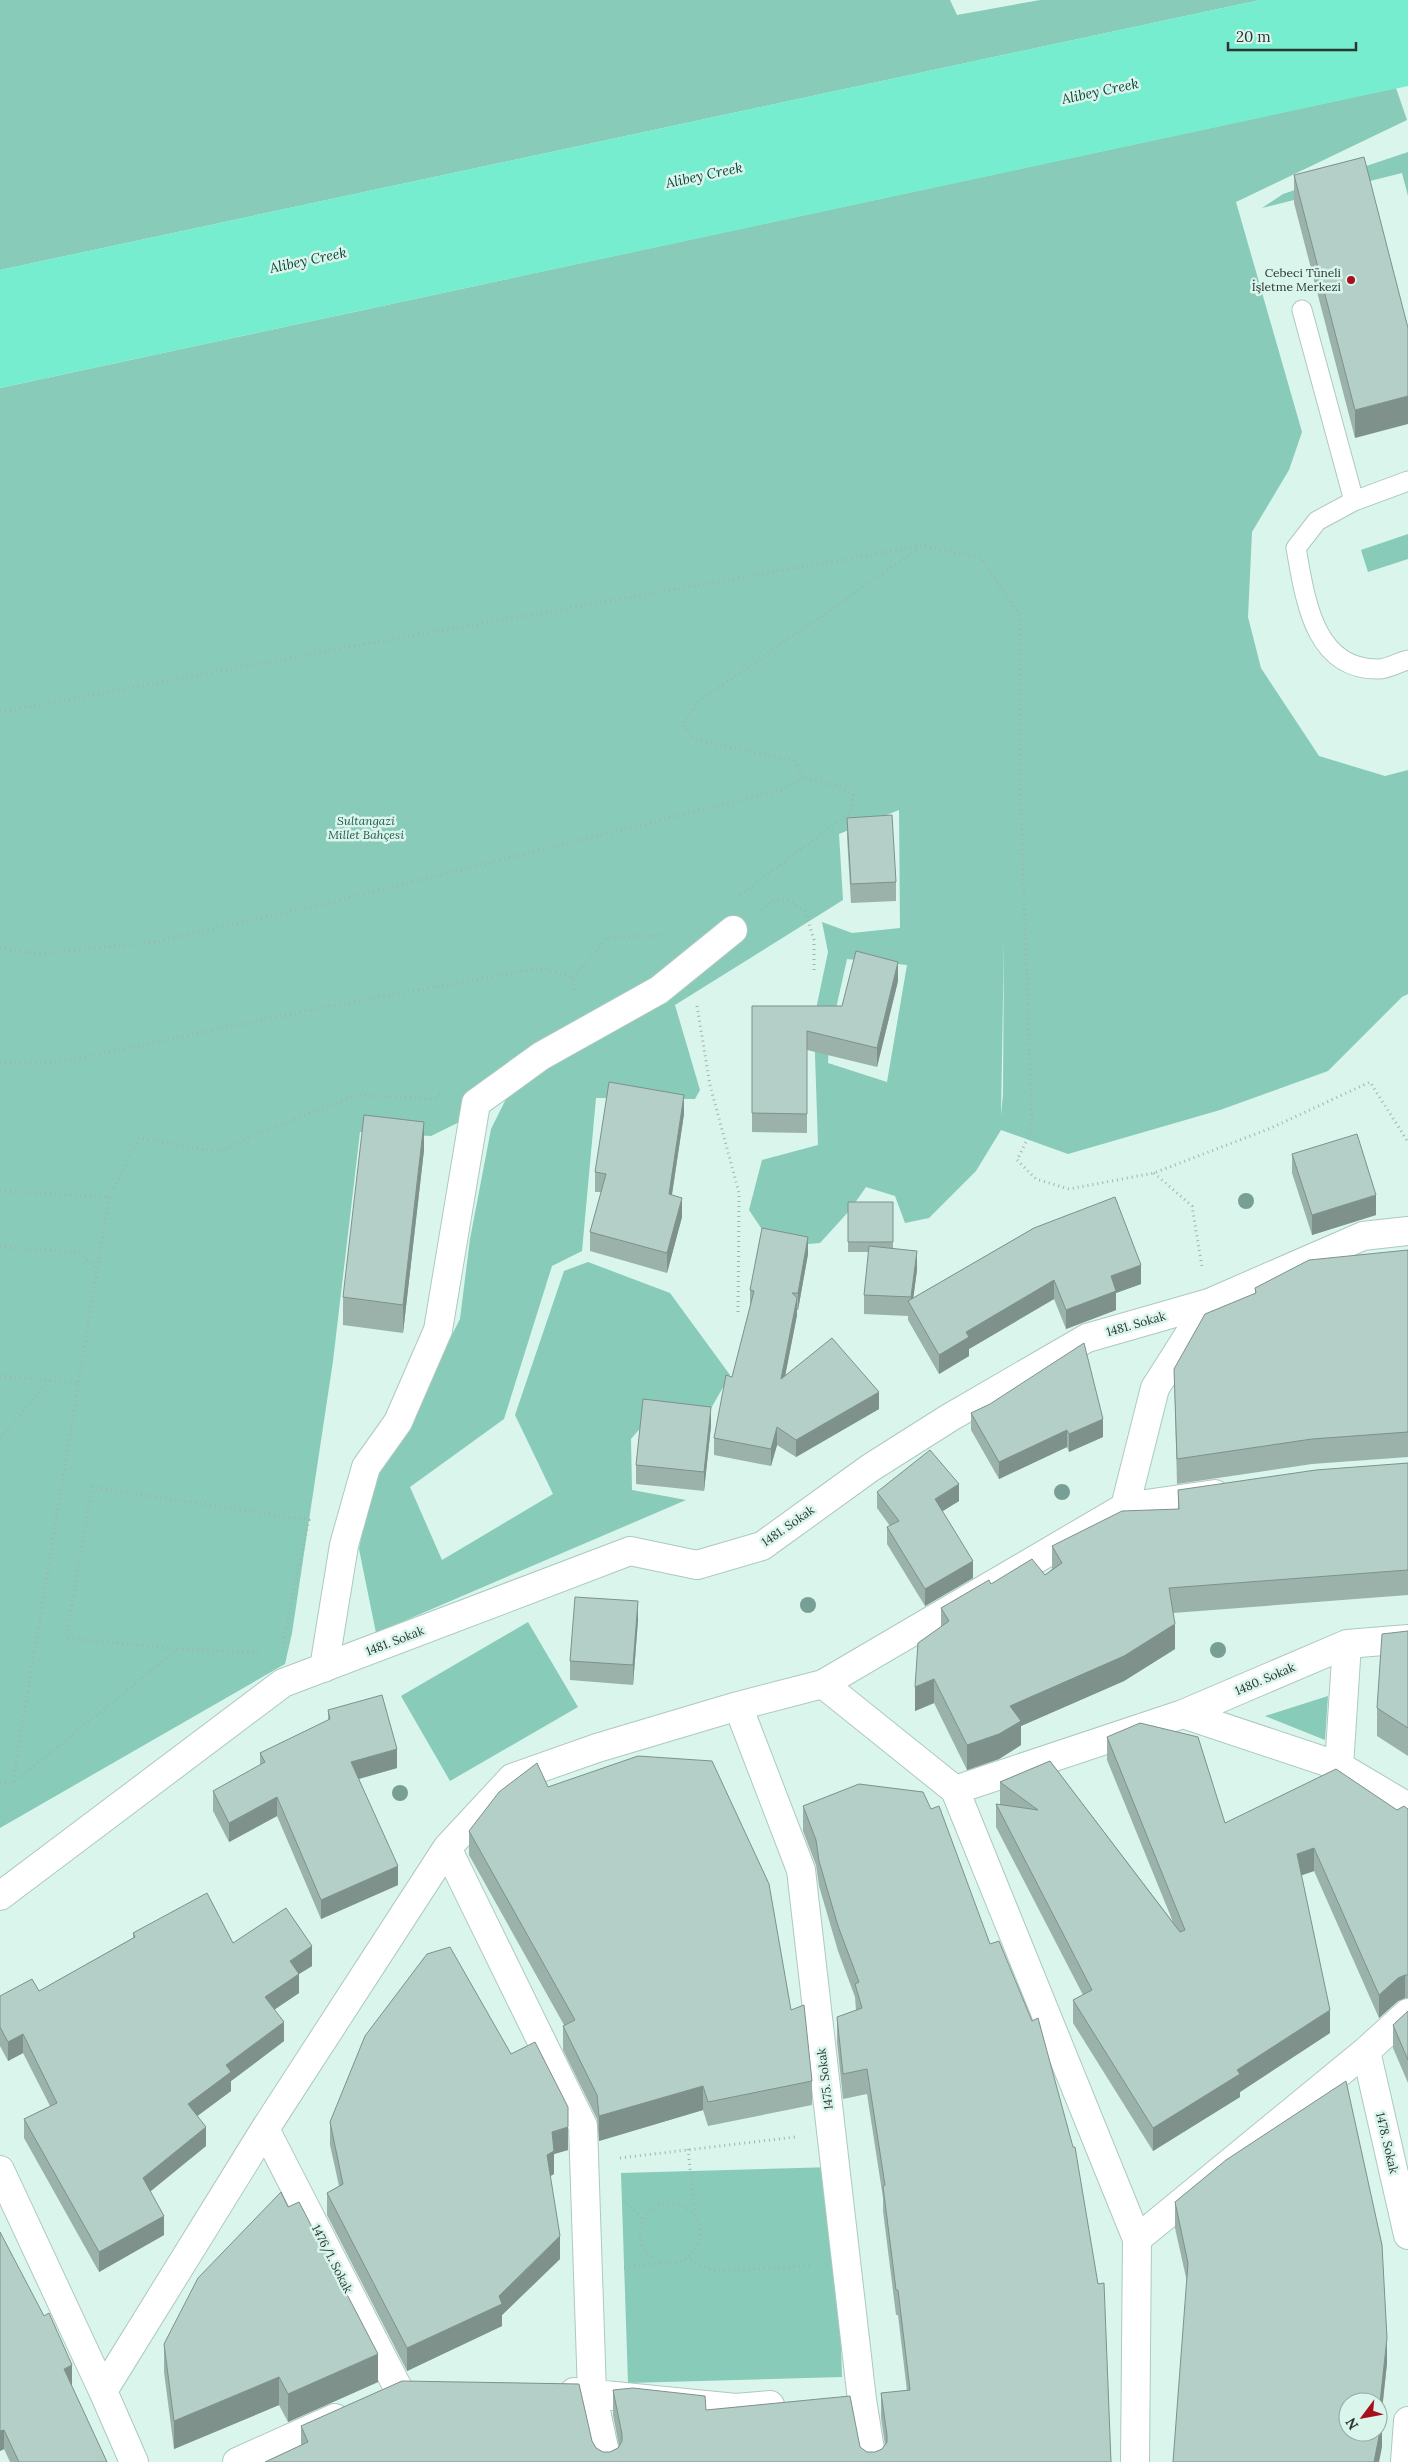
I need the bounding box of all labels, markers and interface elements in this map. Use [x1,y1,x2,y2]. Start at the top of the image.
scale bar [1228,20,1356,52]
text: 20 m [1236,27,1271,46]
water label: Alibey Creek [1059,74,1140,108]
water label: Alibey Creek [663,158,744,192]
water label: Alibey Creek [267,243,348,277]
place label: Cebeci Tüneli İşletme Merkezi [1252,265,1341,294]
marker: Cebeci Tüneli İşletme Merkezi [1345,274,1357,286]
park label: Sultangazi Millet Bahçesi [328,813,404,842]
street label: 1481. Sokak [1104,1308,1168,1339]
street label: 1481. Sokak [758,1502,817,1549]
street label: 1481. Sokak [364,1622,426,1658]
street label: 1480. Sokak [1232,1659,1298,1698]
street label: 1475. Sokak [813,2047,836,2111]
street label: 1478. Sokak [1373,2111,1402,2175]
street label: 1476/1. Sokak [308,2222,356,2296]
north arrow [1338,2392,1388,2442]
text: N [1341,2414,1362,2433]

